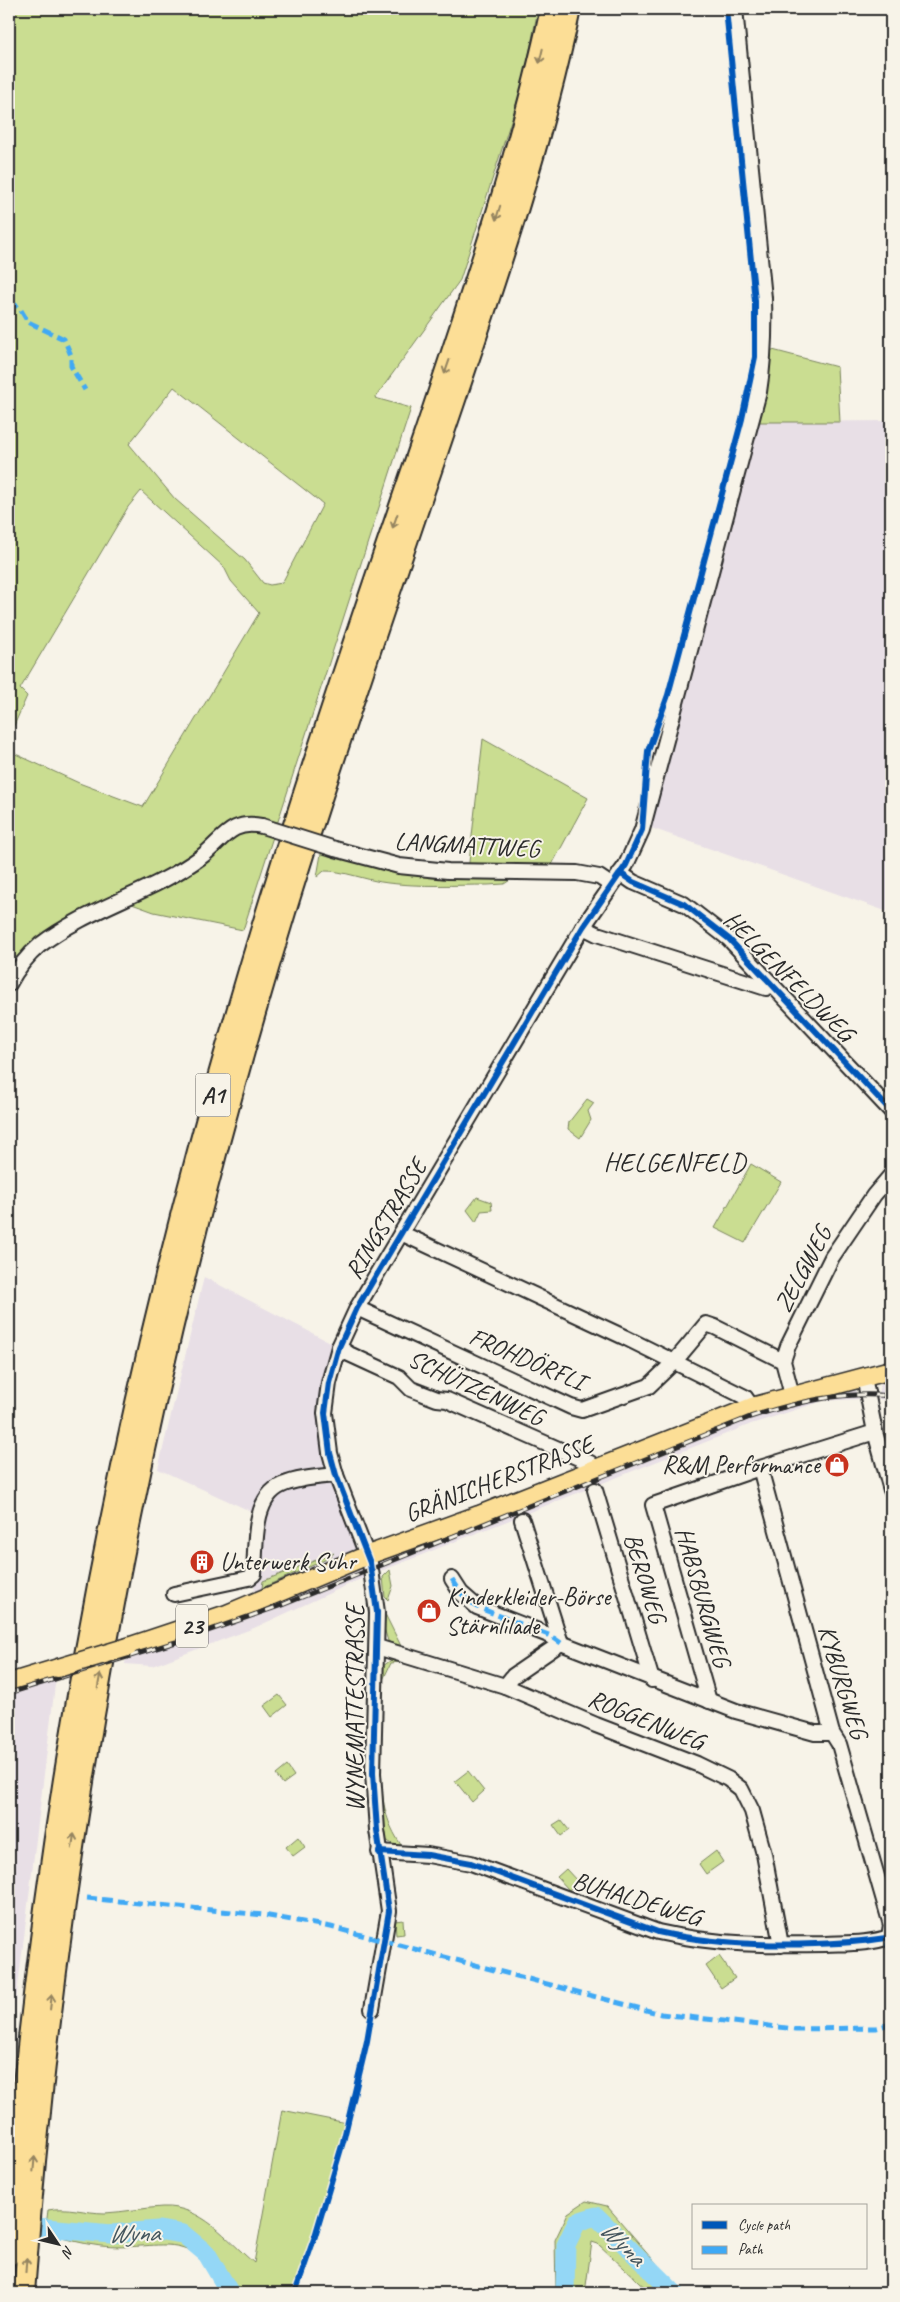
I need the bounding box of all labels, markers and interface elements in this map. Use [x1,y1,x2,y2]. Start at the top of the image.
one-way arrow [536,48,545,64]
one-way arrow [492,205,502,221]
one-way arrow [442,359,451,375]
one-way arrow [390,513,399,529]
street label: LANGMATTWEG [394,825,543,865]
street label: HELGENFELDWEG [717,904,864,1051]
road number: A1 [196,1074,230,1116]
district label: HELGENFELD [604,1146,747,1179]
street label: RINGSTRASSE [338,1150,436,1285]
street label: ZELGWEG [767,1218,840,1317]
street label: FROHDÖRFLI [464,1320,595,1400]
street label: SCHÜTZENWEG [403,1343,551,1434]
street label: GRÄNICHERSTRASSE [400,1427,600,1530]
place label: R&M Performance [662,1449,822,1481]
shop icon: R&M Performance [824,1452,850,1478]
street label: HABSBURGWEG [668,1523,739,1673]
street label: BEROWEG [616,1529,675,1629]
place label: Unterwerk Suhr [220,1546,358,1578]
building icon: Unterwerk Suhr [189,1549,215,1575]
place label: Kinderkleider-Börse Stärnlilade [446,1581,612,1642]
shop icon: Kinderkleider-Börse Stärnlilade [416,1598,442,1624]
street label: WYNEMATTESTRASSE [339,1601,371,1811]
road number: 23 [176,1604,208,1648]
street label: KYBURGWEG [811,1622,876,1745]
one-way arrow [94,1673,104,1689]
street label: ROGGENWEG [583,1682,712,1759]
one-way arrow [68,1834,78,1850]
street label: BUHALDEWEG [569,1864,708,1935]
one-way arrow [46,1995,56,2011]
one-way arrow [30,2156,39,2172]
legend [692,2204,868,2270]
water label: Wyna [593,2213,655,2274]
water label: Wyna [108,2216,163,2250]
text: Cycle path [738,2216,790,2235]
north arrow [32,2220,82,2270]
text: Path [738,2240,764,2259]
text: N [57,2243,78,2262]
one-way arrow [21,2257,31,2273]

